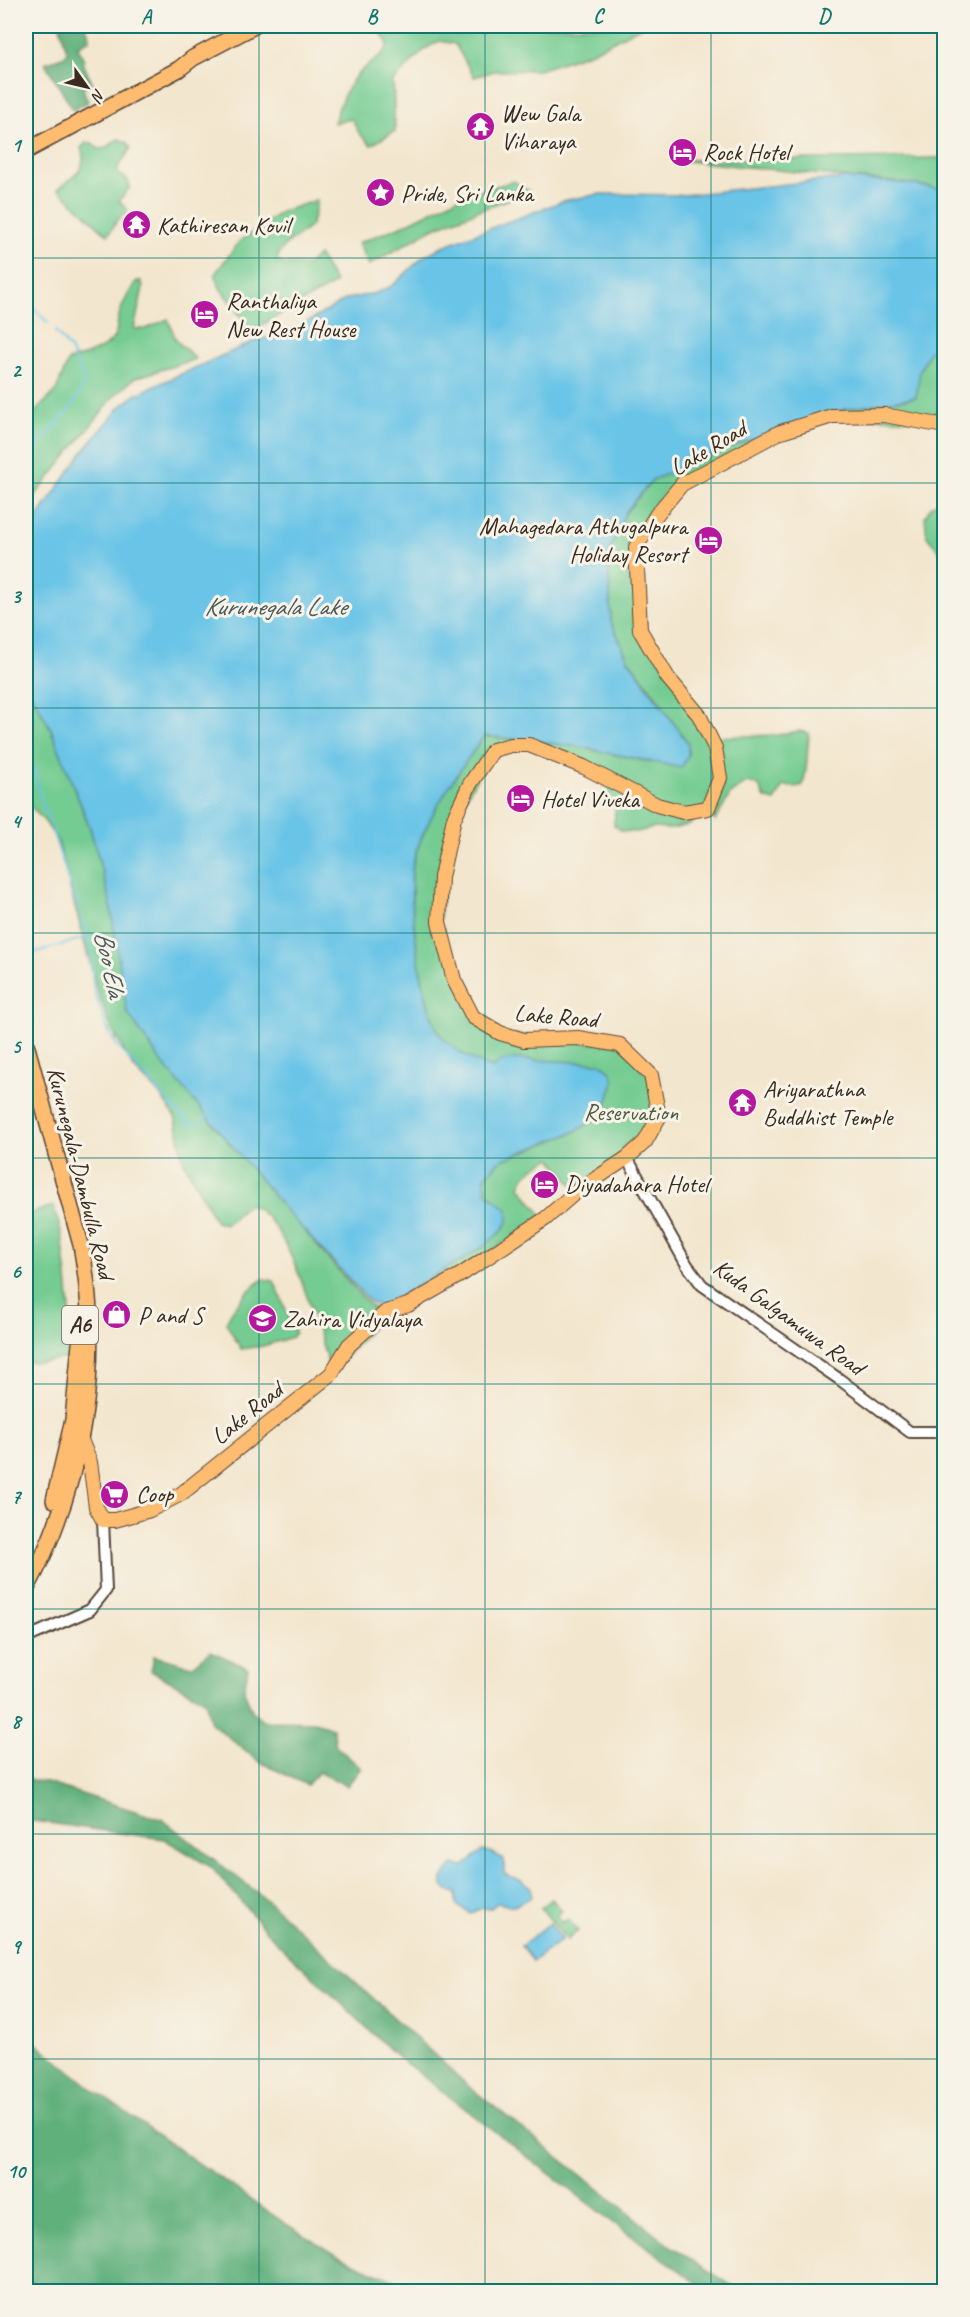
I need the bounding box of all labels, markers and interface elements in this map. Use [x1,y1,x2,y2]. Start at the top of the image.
text: A [141,4,153,29]
text: B [367,4,379,29]
text: C [593,4,605,29]
text: D [818,4,832,29]
north arrow [57,57,117,117]
text: N [86,85,110,107]
place label: Wew Gala Viharaya [501,98,582,156]
temple icon: Wew Gala Viharaya [464,111,496,143]
text: 1 [12,133,23,158]
hotel icon: Rock Hotel [666,136,698,168]
place label: Rock Hotel [703,137,793,167]
place icon: Pride, Sri Lanka [364,177,396,209]
place label: Pride, Sri Lanka [401,178,535,208]
temple icon: Kathiresan Kovil [120,209,152,241]
place label: Kathiresan Kovil [157,210,293,240]
place label: Ranthaliya New Rest House [226,286,357,344]
hotel icon: Ranthaliya New Rest House [189,299,221,331]
text: 2 [12,358,23,383]
street label: Lake Road [665,412,755,482]
place label: Mahagedara Athugalpura Holiday Resort [479,511,690,569]
hotel icon: Mahagedara Athugalpura Holiday Resort [692,524,724,556]
text: 3 [12,584,23,609]
water label: Kurunegala Lake [204,590,350,623]
hotel icon: Hotel Viveka [504,783,536,815]
place label: Hotel Viveka [541,784,640,814]
text: 4 [12,809,24,834]
water label: Boo Ela [87,928,134,1003]
street label: Lake Road [513,997,602,1035]
text: 5 [12,1034,23,1059]
street label: Kurunegala-Dambulla Road [40,1064,123,1285]
place label: Ariyarathna Buddhist Temple [763,1074,894,1132]
temple icon: Ariyarathna Buddhist Temple [726,1087,758,1119]
park label: Reservation [584,1097,679,1127]
hotel icon: Diyadahara Hotel [528,1168,560,1200]
place label: Diyadahara Hotel [565,1169,712,1199]
street label: Kuda Galgamuwa Road [708,1252,873,1384]
text: 6 [11,1259,22,1284]
shop icon: P and S [101,1299,133,1331]
place label: P and S [138,1300,206,1330]
school or university icon: Zahira Vidyalaya [246,1303,278,1335]
place label: Zahira Vidyalaya [283,1304,423,1334]
road number: A6 [62,1306,98,1344]
street label: Lake Road [205,1373,292,1451]
supermarket icon: Coop [99,1478,131,1510]
place label: Coop [136,1479,174,1509]
text: 7 [12,1484,23,1509]
text: 8 [12,1709,24,1734]
text: 9 [12,1934,23,1959]
text: 10 [7,2159,27,2184]

